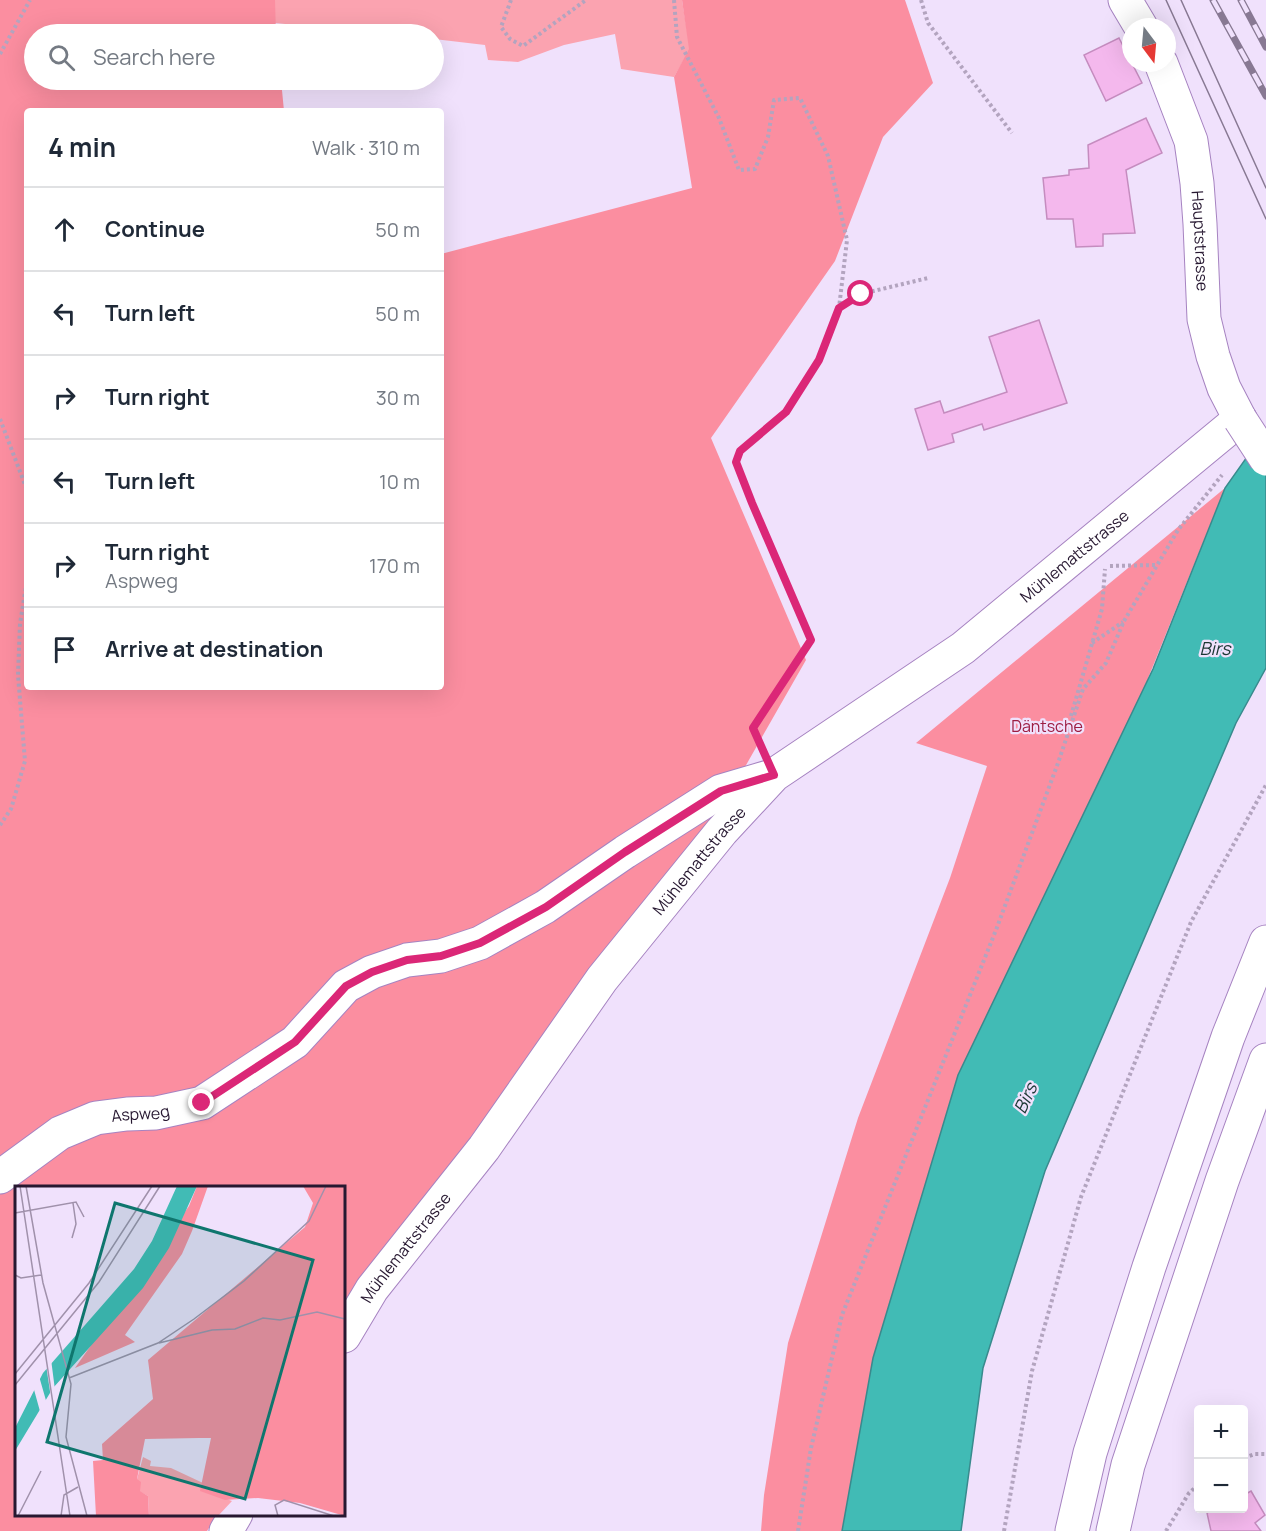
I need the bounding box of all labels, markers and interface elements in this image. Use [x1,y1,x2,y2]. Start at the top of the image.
north arrow [1122,18,1176,72]
search box [24,24,444,90]
icon: search [45,41,78,74]
text: Search here [93,42,215,72]
text: 4 min [48,129,116,165]
text: Walk · 310 m [312,134,420,161]
street label: Hauptstrasse [1187,190,1214,292]
icon: ahead [48,213,81,246]
text: Continue [105,214,205,244]
text: 50 m [375,216,420,243]
route start [847,280,873,306]
icon: left [48,297,81,330]
text: Turn left [105,298,195,328]
text: 50 m [375,300,420,327]
icon: right [48,381,81,414]
text: Turn right [105,382,210,412]
text: 30 m [376,384,420,411]
icon: left [48,465,81,498]
text: Turn left [105,466,195,496]
text: 10 m [379,468,420,495]
street label: Mühlemattstrasse [1015,504,1133,607]
text: Turn right [105,537,210,567]
icon: right [48,549,81,582]
text: 170 m [369,552,420,579]
text: Aspweg [105,567,178,594]
icon: arrive [48,633,81,666]
text: Arrive at destination [105,634,323,664]
water label: Birs [1200,636,1232,660]
park label: Däntsche [1011,715,1083,737]
street label: Mühlemattstrasse [647,801,751,919]
water label: Birs [1008,1078,1043,1117]
route end [188,1089,214,1115]
street label: Aspweg [110,1099,172,1127]
inset map [15,1186,345,1516]
street label: Mühlemattstrasse [355,1188,456,1307]
map controls [1194,1405,1248,1513]
button: + [1194,1405,1248,1459]
button: − [1194,1459,1248,1513]

